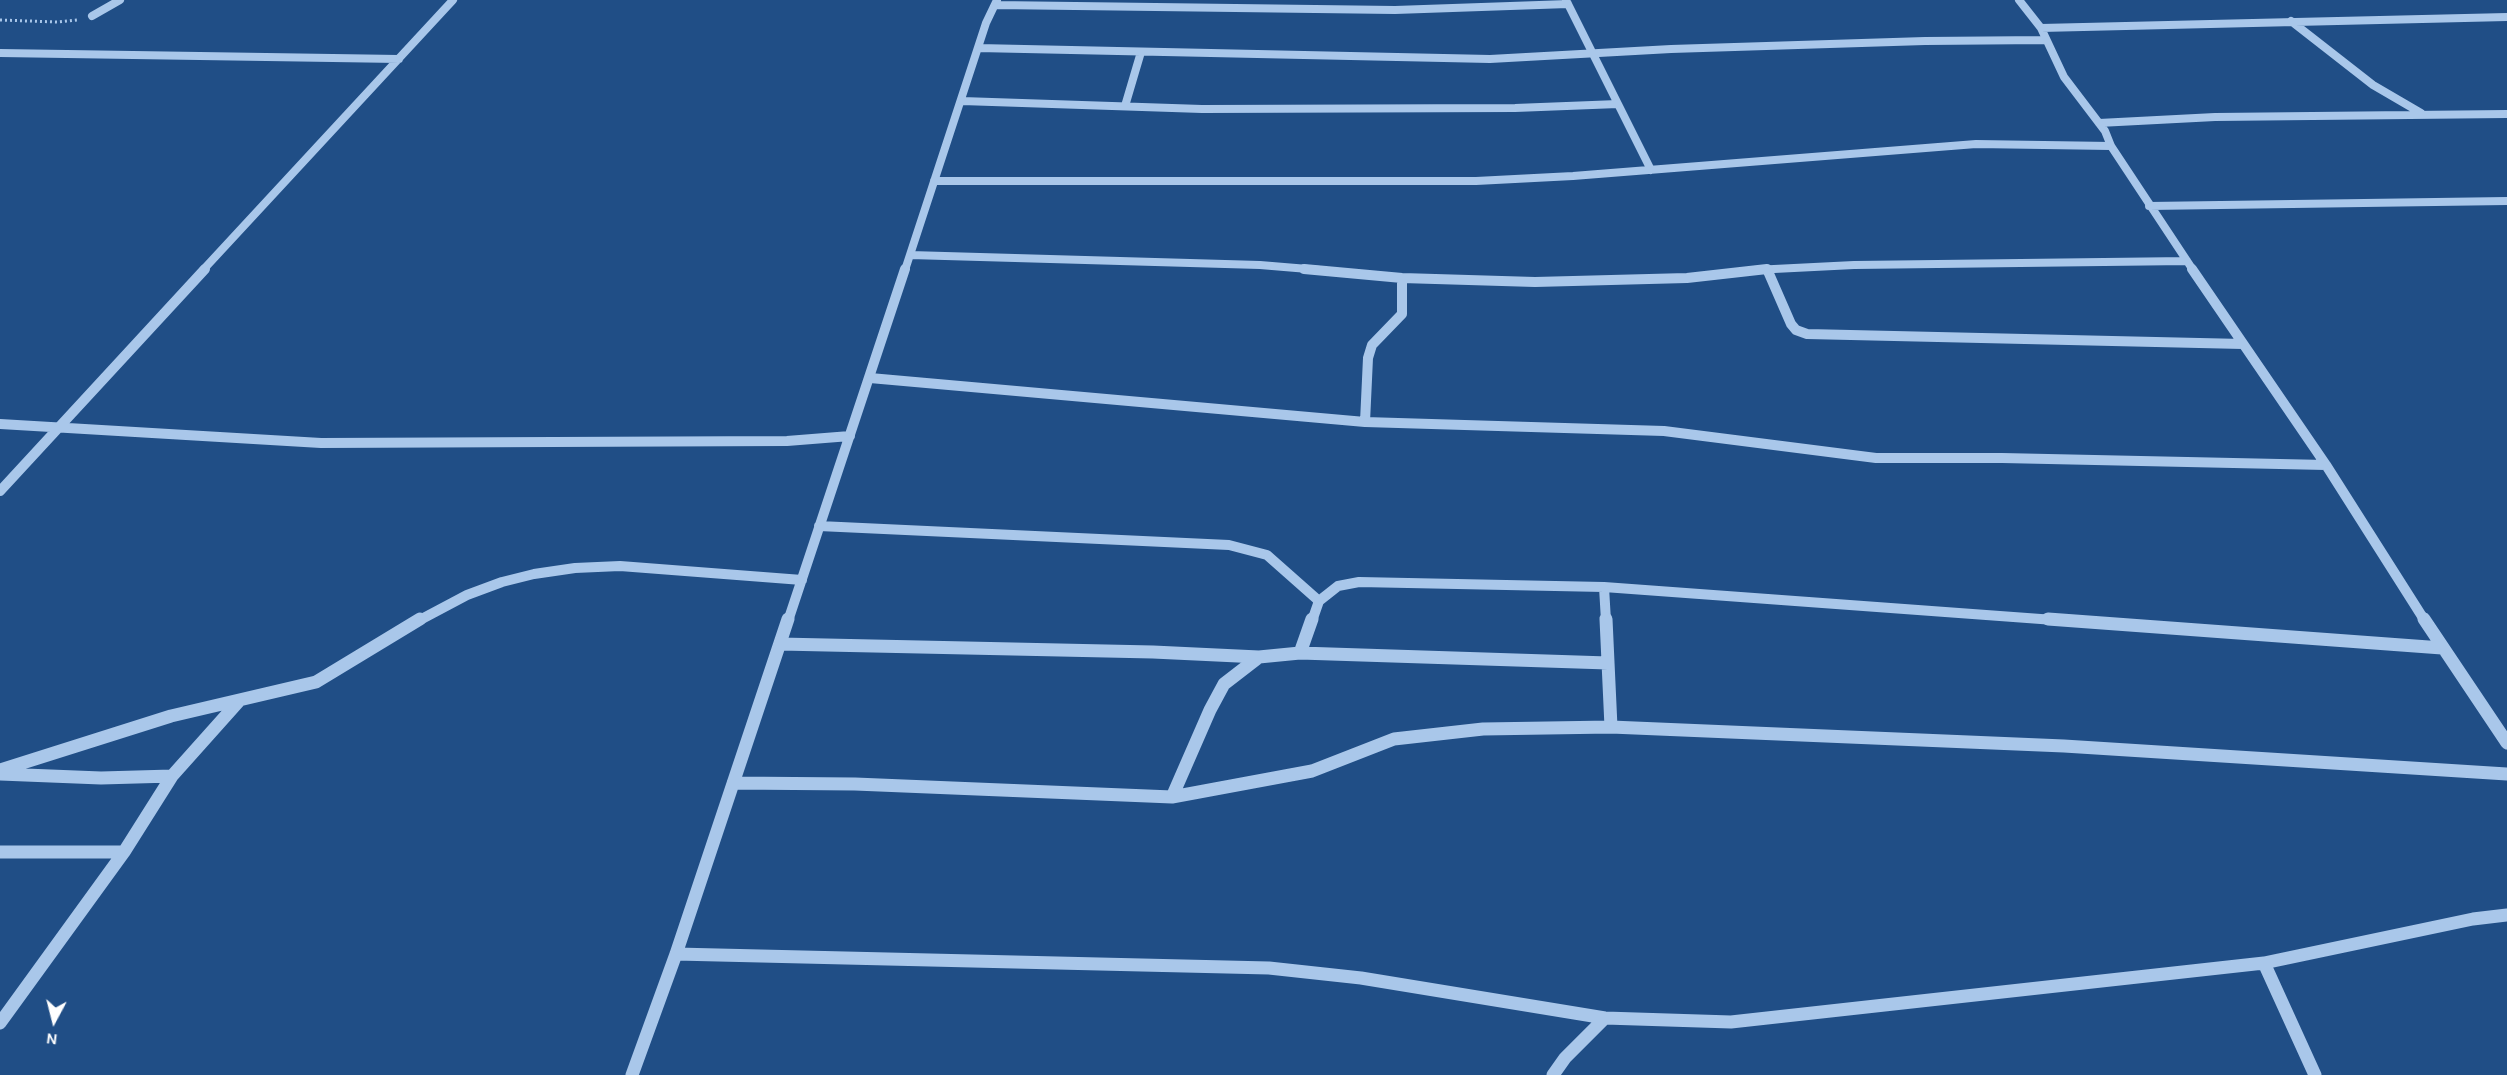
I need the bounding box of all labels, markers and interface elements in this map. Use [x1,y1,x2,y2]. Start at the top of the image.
north arrow [24,991,84,1051]
text: N [45,1029,59,1049]

